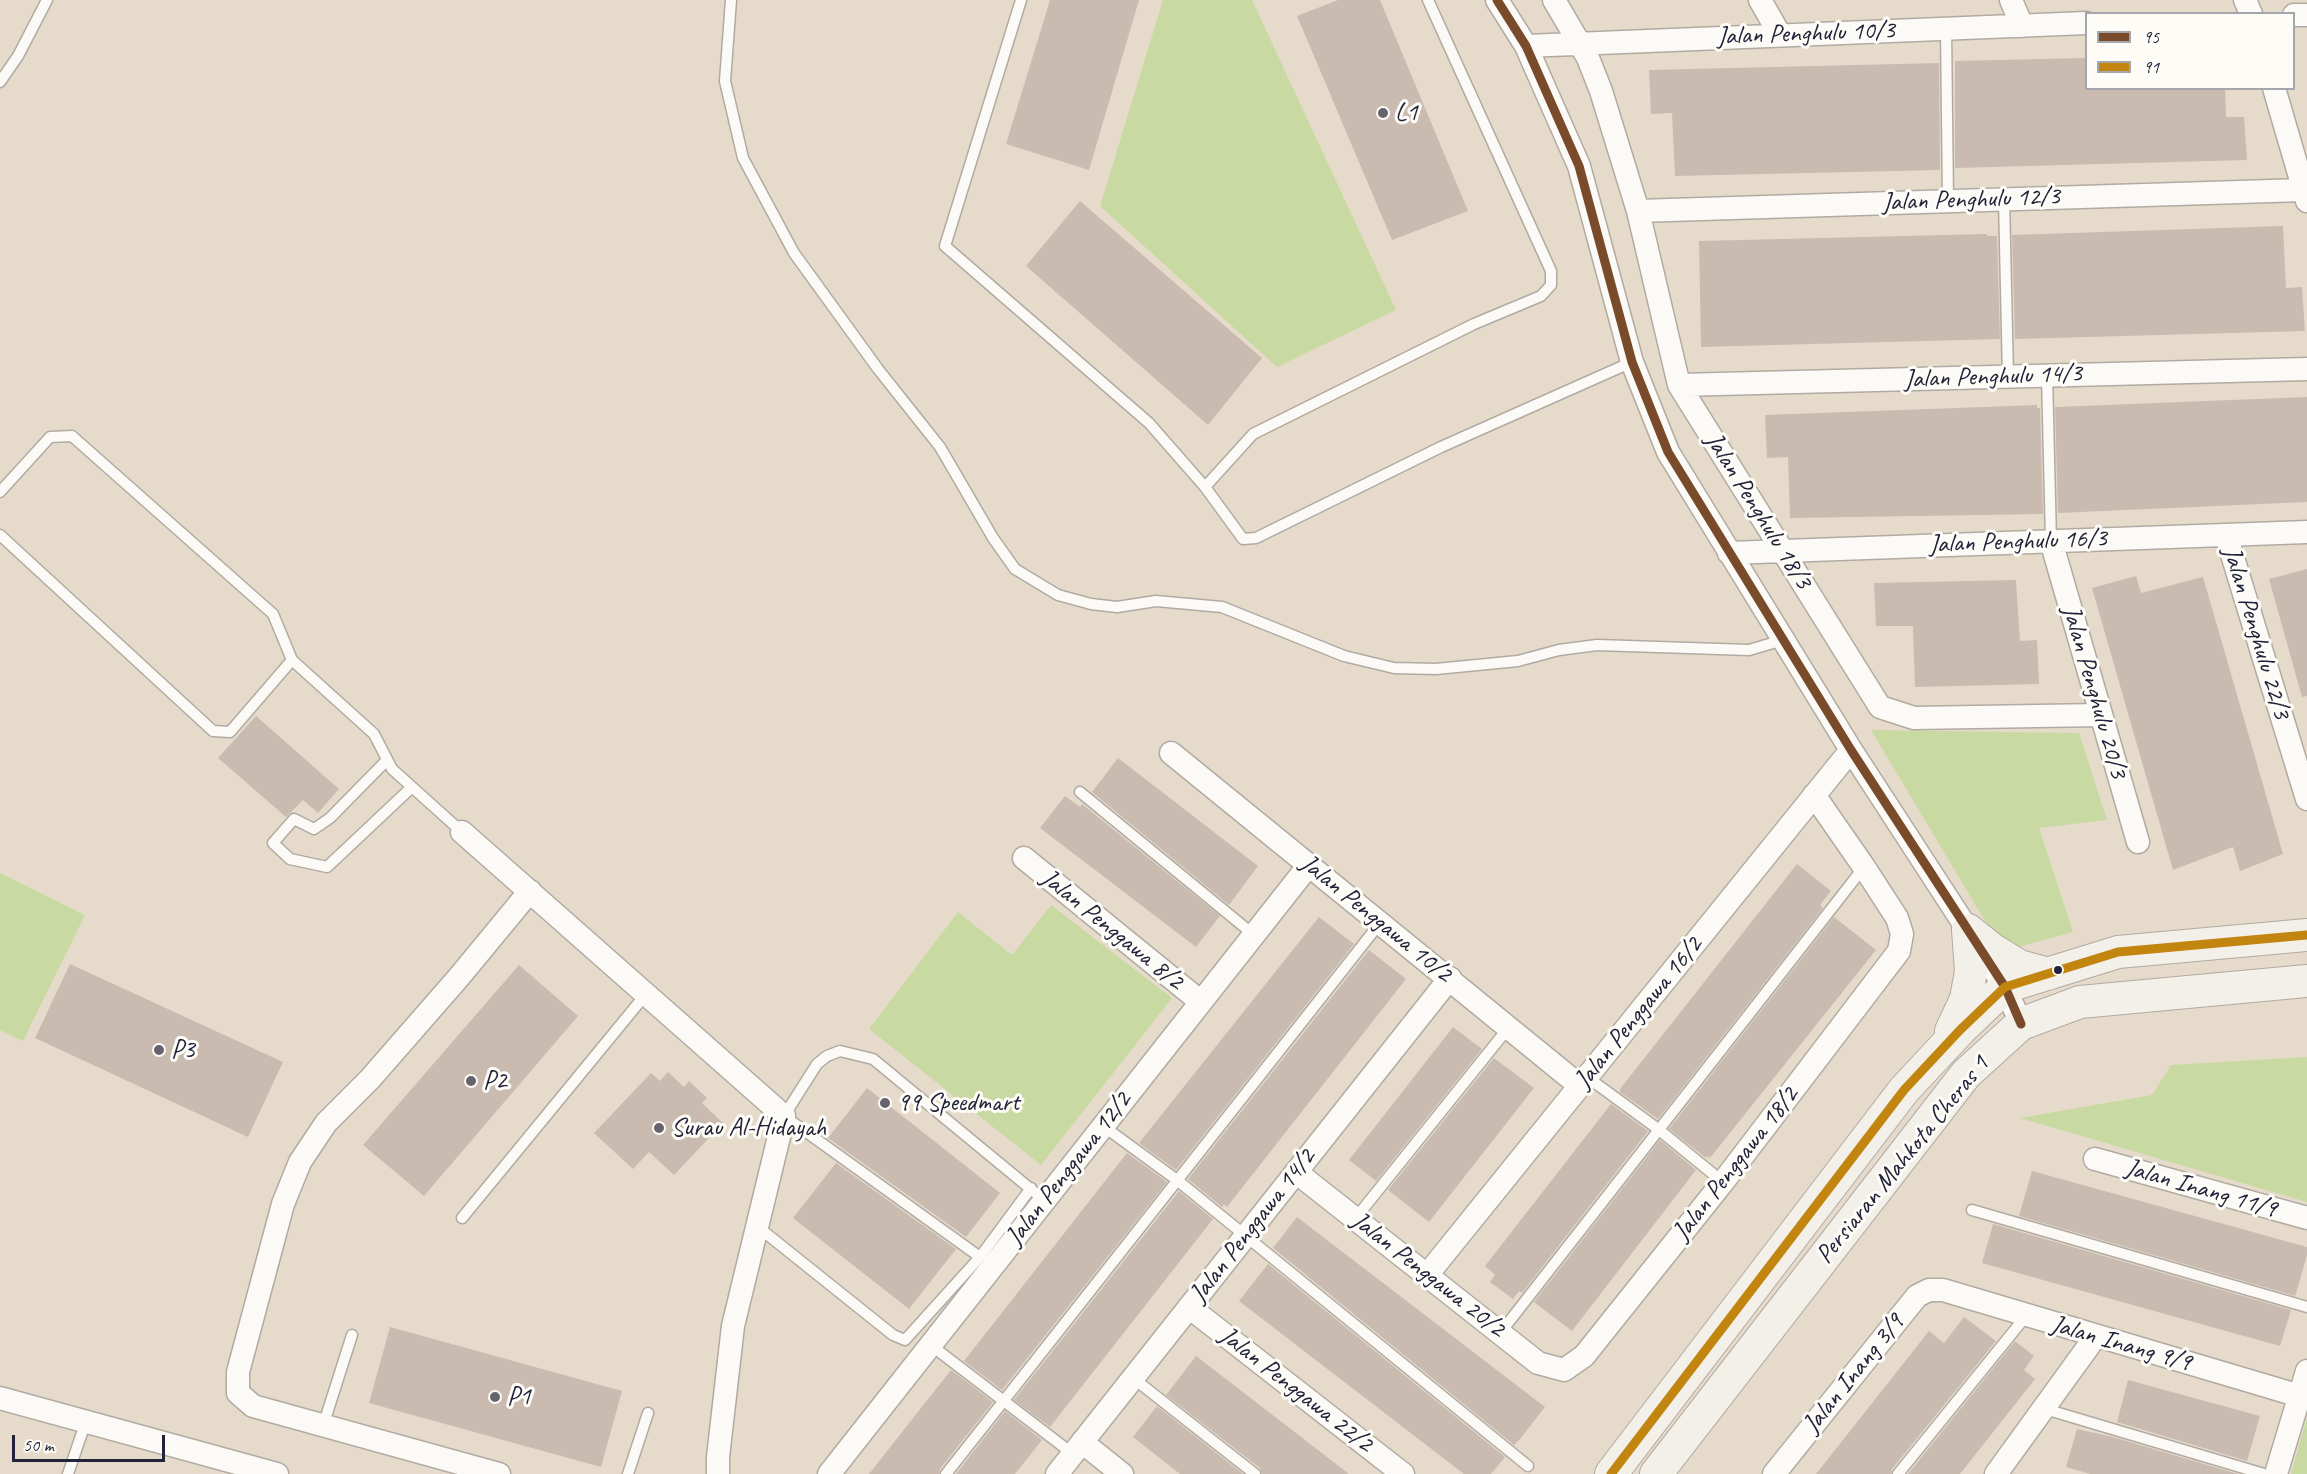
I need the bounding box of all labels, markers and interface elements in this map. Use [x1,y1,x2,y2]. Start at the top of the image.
legend [2085,12,2295,90]
street label: Jalan Penghulu 10/3 [1716,15,1896,53]
text: 95 [2143,26,2159,48]
text: 91 [2143,56,2159,78]
place label: L1 [1395,97,1418,129]
marker: L1 [1376,106,1390,120]
street label: Jalan Penghulu 12/3 [1881,181,2061,219]
street label: Jalan Penghulu 14/3 [1903,358,2083,396]
street label: Jalan Penghulu 18/3 [1698,427,1818,595]
street label: Jalan Penghulu 16/3 [1928,523,2108,561]
street label: Jalan Penghulu 22/3 [2215,543,2297,723]
street label: Jalan Penghulu 20/3 [2054,602,2134,782]
street label: Jalan Penggawa 10/2 [1294,848,1458,990]
street label: Jalan Penggawa 8/2 [1034,863,1190,997]
street label: Jalan Penggawa 16/2 [1568,931,1710,1095]
unlabelled marker [2052,964,2064,976]
place label: P3 [171,1034,195,1066]
marker: P3 [152,1043,166,1057]
street label: Persiaran Mahkota Cheras 1 [1810,1050,1996,1270]
place label: P2 [483,1065,507,1097]
marker: P2 [464,1074,478,1088]
street label: Jalan Penggawa 18/2 [1666,1081,1806,1247]
street label: Jalan Penggawa 12/2 [999,1086,1139,1252]
place label: 99 Speedmart [897,1087,1019,1119]
marker: 99 Speedmart [878,1096,892,1110]
place label: Surau Al-Hidayah [671,1112,826,1144]
marker: Surau Al-Hidayah [652,1121,666,1135]
street label: Jalan Penggawa 14/2 [1183,1143,1323,1309]
street label: Jalan Inang 11/9 [2122,1153,2280,1225]
street label: Jalan Penggawa 20/2 [1345,1205,1511,1345]
street label: Jalan Inang 3/9 [1796,1308,1912,1440]
street label: Jalan Inang 9/9 [2047,1309,2195,1379]
street label: Jalan Penggawa 22/2 [1213,1320,1379,1460]
place label: P1 [507,1381,531,1413]
marker: P1 [488,1390,502,1404]
scale bar [15,1423,168,1461]
text: 50 m [23,1434,54,1456]

